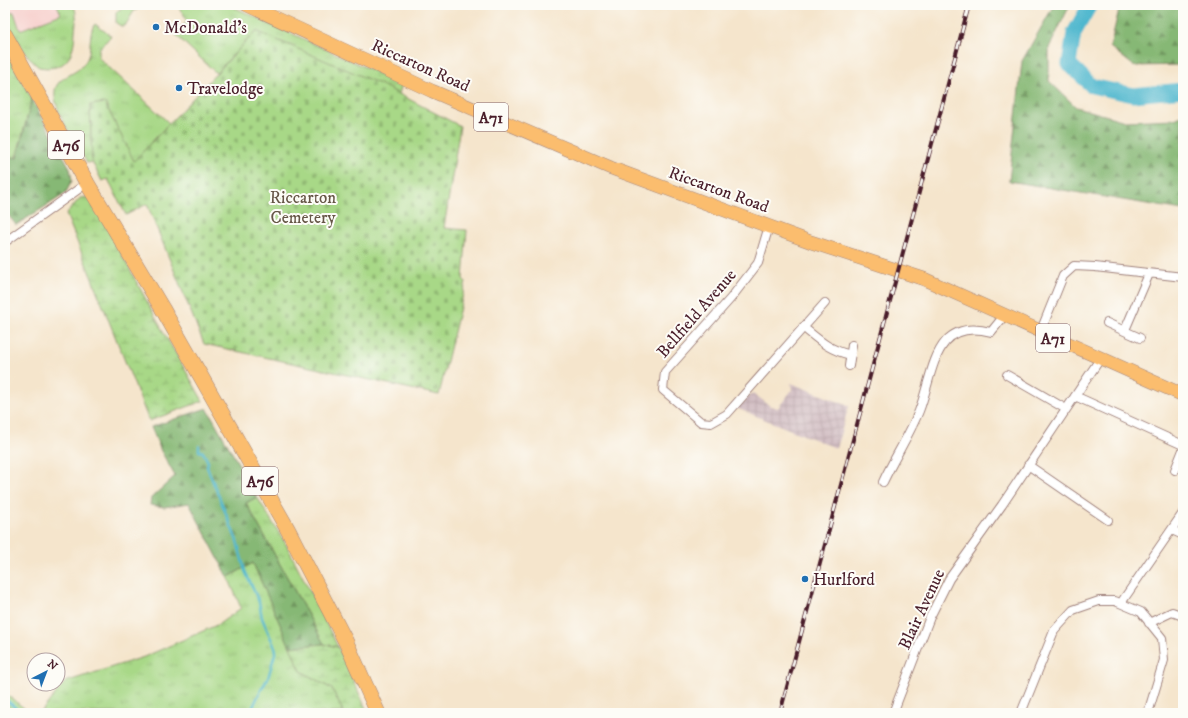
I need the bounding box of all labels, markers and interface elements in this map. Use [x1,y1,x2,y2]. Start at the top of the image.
place label: McDonald's [164,17,247,39]
marker: McDonald's [151,22,161,32]
street label: Riccarton Road [368,34,474,98]
place label: Travelodge [187,78,263,100]
marker: Travelodge [174,83,184,93]
road number: A71 [474,103,508,131]
road number: A76 [48,131,84,159]
street label: Riccarton Road [665,162,772,218]
park label: Riccarton Cemetery [270,187,336,229]
street label: Bellfield Avenue [652,265,741,363]
road number: A71 [1036,324,1070,352]
road number: A76 [242,467,278,495]
street label: Blair Avenue [894,566,950,653]
place label: Hurlford [813,569,875,591]
marker: Hurlford [800,574,810,584]
north arrow [26,652,66,692]
text: N [44,657,60,674]

